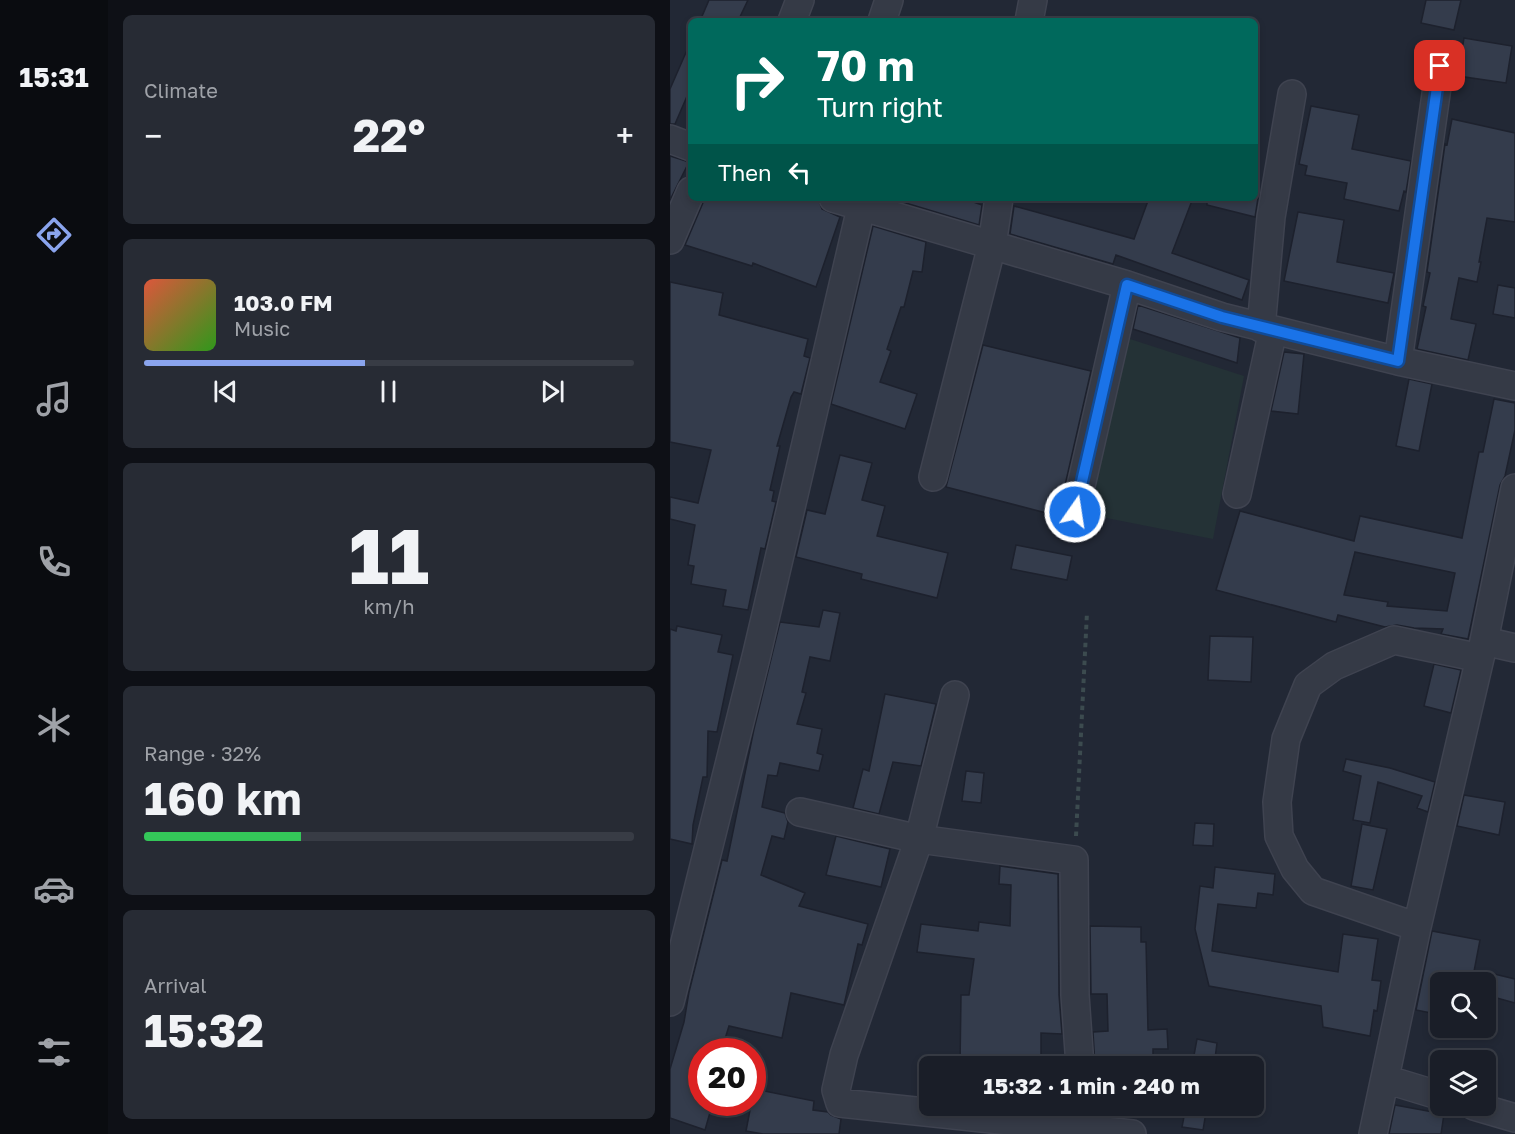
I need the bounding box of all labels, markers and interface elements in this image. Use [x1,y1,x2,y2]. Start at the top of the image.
text: 70 m [817,40,914,90]
pin [1414,40,1465,91]
icon: right [718,42,796,120]
icon: arrive [1423,49,1456,82]
text: 15:31 [19,61,89,93]
text: Climate [144,78,218,102]
text: Turn right [817,91,943,123]
text: 22° [353,108,425,162]
text: − [144,116,162,155]
text: + [616,116,634,155]
icon: left [783,156,816,189]
text: Then [718,159,771,186]
icon: directions [33,214,75,256]
text: 103.0 FM [234,289,333,316]
text: Music [234,316,290,340]
icon: previous [209,375,242,408]
icon: pause [372,375,405,408]
icon: next [536,375,569,408]
icon: music [33,378,75,420]
position arrow [1043,480,1107,544]
text: 11 [349,508,429,601]
icon: phone [33,541,75,583]
text: km/h [364,594,414,618]
icon: climate [33,704,75,746]
text: Range · 32% [144,741,261,765]
text: 160 km [144,771,302,825]
icon: car [33,868,75,910]
map controls [1430,972,1496,1116]
button: search [1430,972,1496,1038]
text: Arrival [144,973,207,997]
text: 15:32 [144,1003,264,1057]
icon: filters [33,1031,75,1073]
speed limit sign: 20 [688,1038,766,1116]
button: layers [1430,1050,1496,1116]
text: 15:32 · 1 min · 240 m [983,1072,1200,1099]

